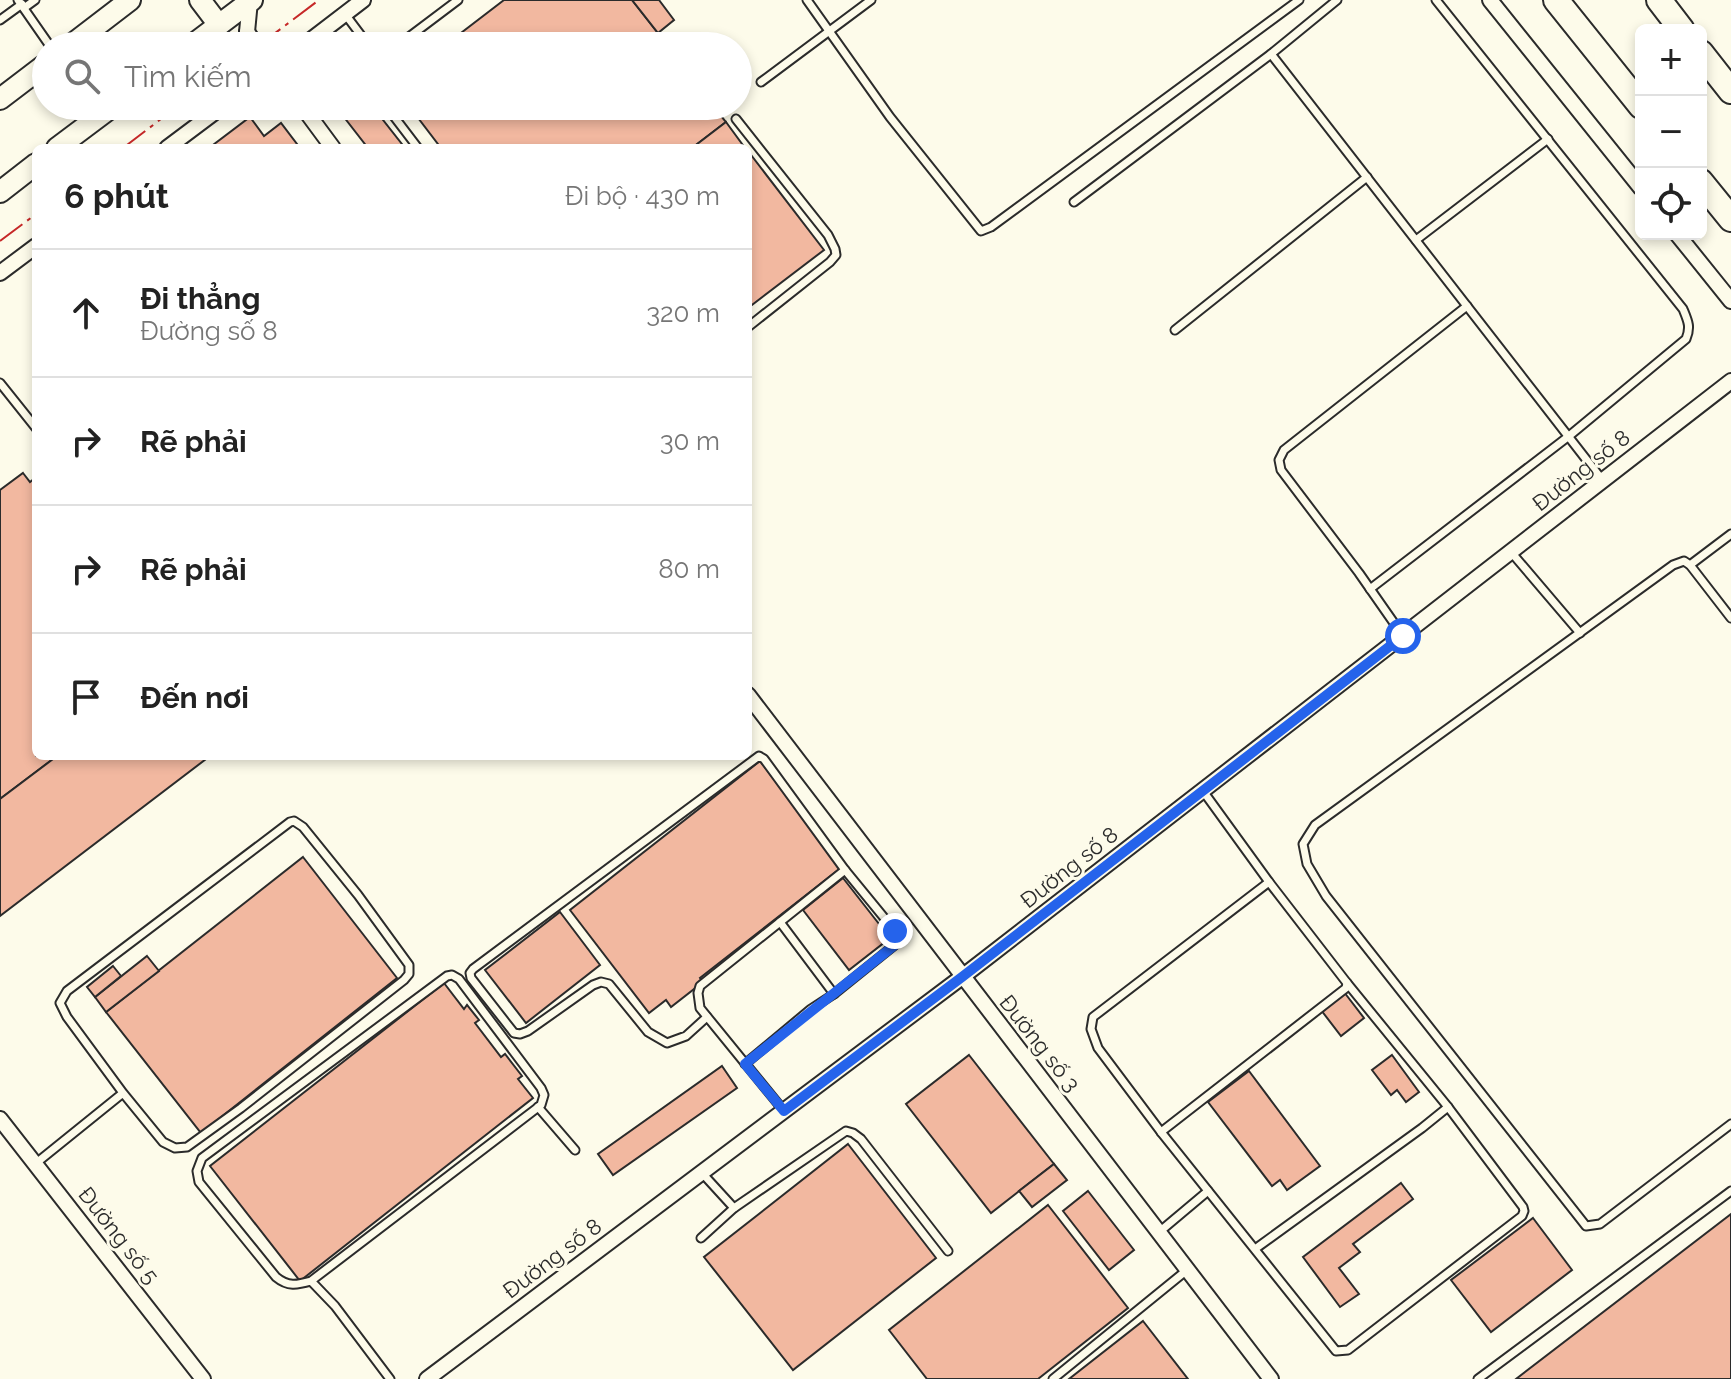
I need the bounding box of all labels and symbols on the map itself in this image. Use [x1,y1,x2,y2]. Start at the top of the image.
street label: Đường số 8 [1527,424,1635,516]
route start [1385,618,1421,654]
street label: Đường số 8 [1015,821,1123,913]
route end [877,913,913,949]
street label: Đường số 3 [994,990,1086,1096]
street label: Đường số 5 [73,1182,165,1288]
street label: Đường số 8 [498,1213,606,1303]

